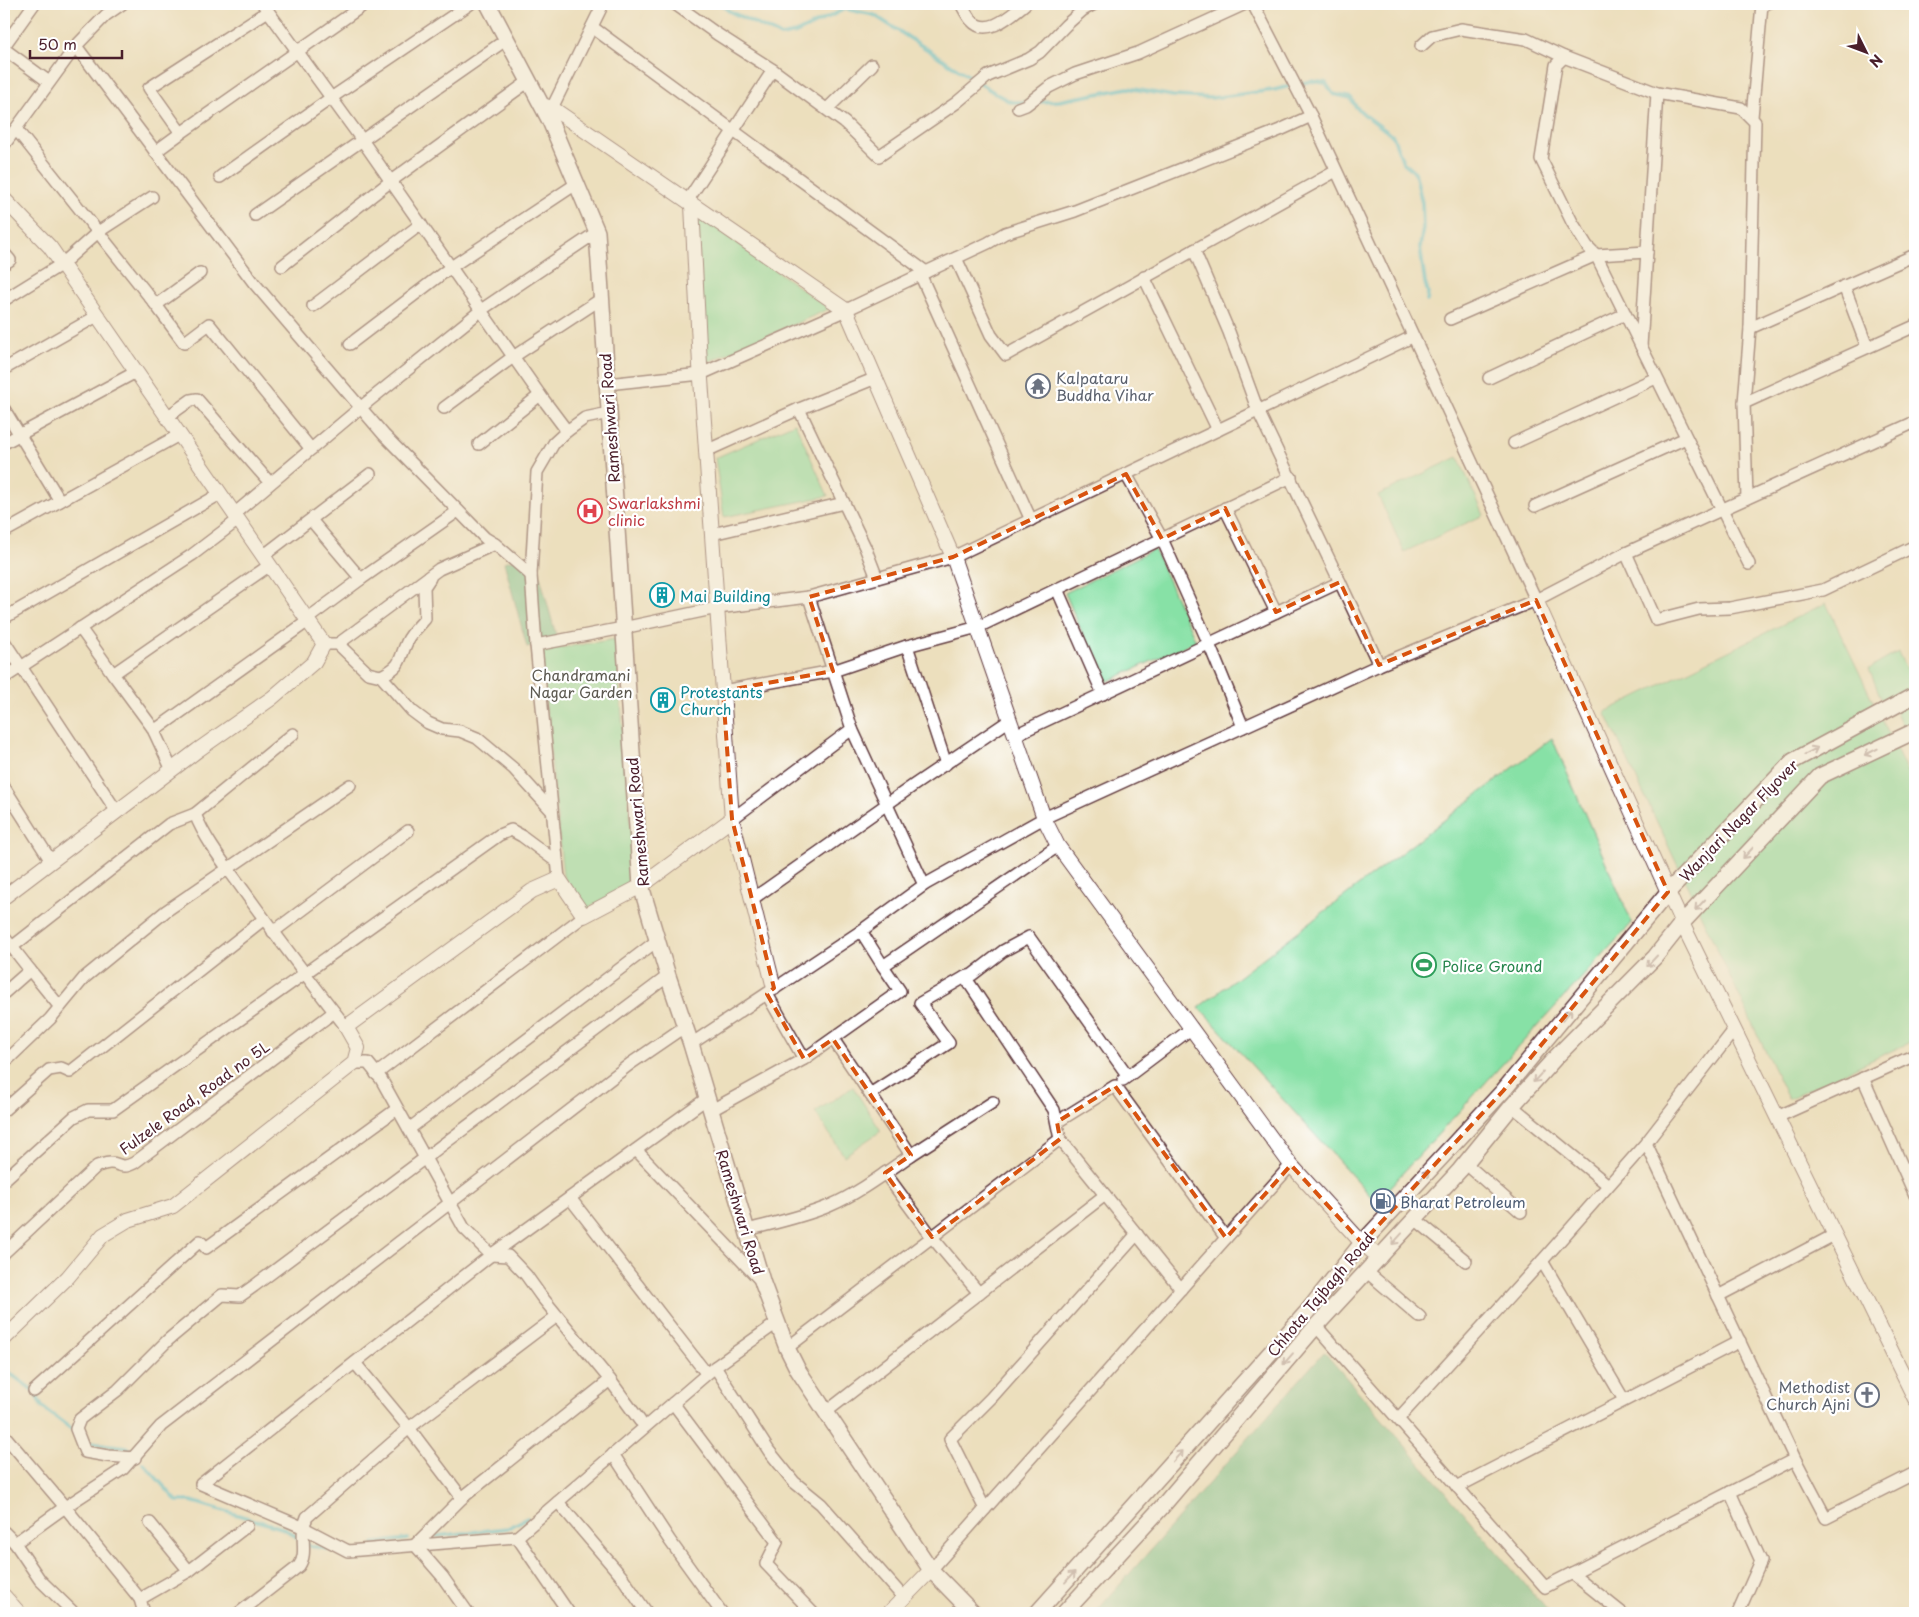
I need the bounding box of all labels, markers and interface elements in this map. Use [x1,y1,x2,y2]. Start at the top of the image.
scale bar [30,28,122,60]
north arrow [1842,28,1892,78]
text: 50 m [38,32,77,55]
text: N [1865,50,1888,72]
street label: Rameshwari Road [593,352,625,484]
place label: Kalpataru Buddha Vihar [1056,366,1154,406]
temple icon: Kalpataru Buddha Vihar [1025,373,1051,399]
place label: Swarlakshmi clinic [608,491,701,531]
hospital icon: Swarlakshmi clinic [577,498,603,524]
building icon: Mai Building [649,582,675,608]
place label: Mai Building [680,584,771,607]
park label: Chandramani Nagar Garden [530,663,632,703]
place label: Protestants Church [680,680,763,720]
building icon: Protestants Church [650,687,676,713]
one-way arrow [1803,746,1818,756]
one-way arrow [1864,748,1879,757]
street label: Wanjari Nagar Flyover [1673,753,1803,886]
street label: Rameshwari Road [620,756,654,888]
one-way arrow [1742,847,1754,860]
one-way arrow [1694,898,1706,911]
sports icon: Police Ground [1411,952,1437,978]
place label: Police Ground [1442,954,1542,977]
one-way arrow [1646,954,1658,967]
one-way arrow [1561,1009,1572,1022]
street label: Fulzele Road, Road no 5L [114,1034,274,1160]
one-way arrow [1532,1070,1544,1083]
street label: Rameshwari Road [711,1147,771,1277]
one-way arrow [1418,1170,1430,1183]
fuel station icon: Bharat Petroleum [1370,1188,1396,1214]
place label: Bharat Petroleum [1400,1190,1526,1213]
street label: Chhota Tajbagh Road [1261,1227,1379,1361]
one-way arrow [1391,1232,1403,1245]
one-way arrow [1282,1353,1293,1366]
place label: Methodist Church Ajni [1766,1375,1850,1415]
church icon: Methodist Church Ajni [1854,1382,1880,1408]
one-way arrow [1172,1449,1184,1462]
one-way arrow [1064,1570,1076,1583]

